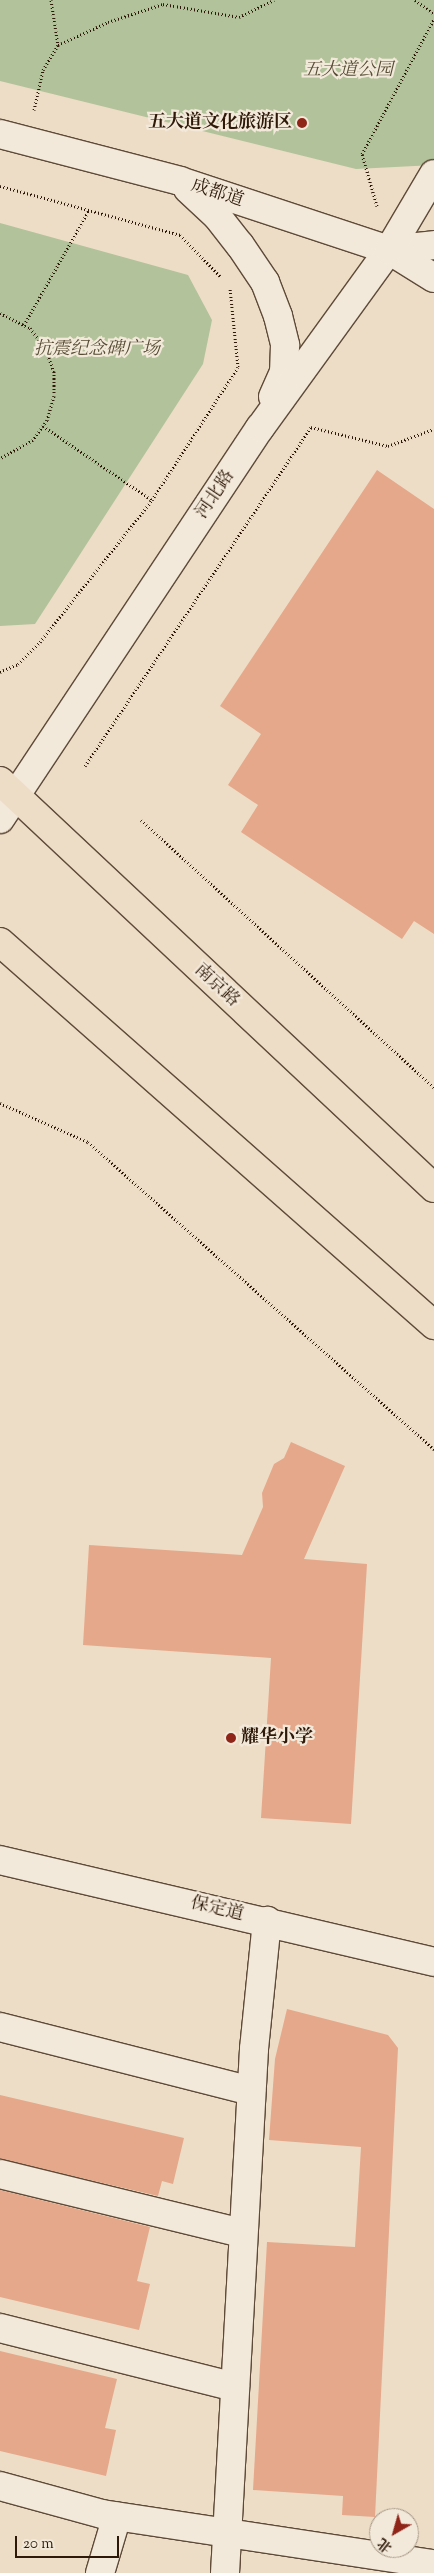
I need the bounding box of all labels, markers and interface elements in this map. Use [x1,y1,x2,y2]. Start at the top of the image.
park label: 五大道公园 [303,60,393,82]
place label: 五大道文化旅游区 [148,112,292,134]
marker: 五大道文化旅游区 [296,117,308,129]
street label: 成都道 [188,175,246,213]
park label: 抗震纪念碑广场 [34,339,160,361]
street label: 河北路 [192,467,240,523]
street label: 南京路 [189,960,243,1012]
place label: 耀华小学 [241,1727,313,1749]
marker: 耀华小学 [225,1732,237,1744]
street label: 保定道 [188,1893,246,1927]
north arrow [369,2508,419,2558]
scale bar [18,2526,121,2558]
text: 北 [374,2532,397,2556]
text: 20 m [23,2534,54,2555]

